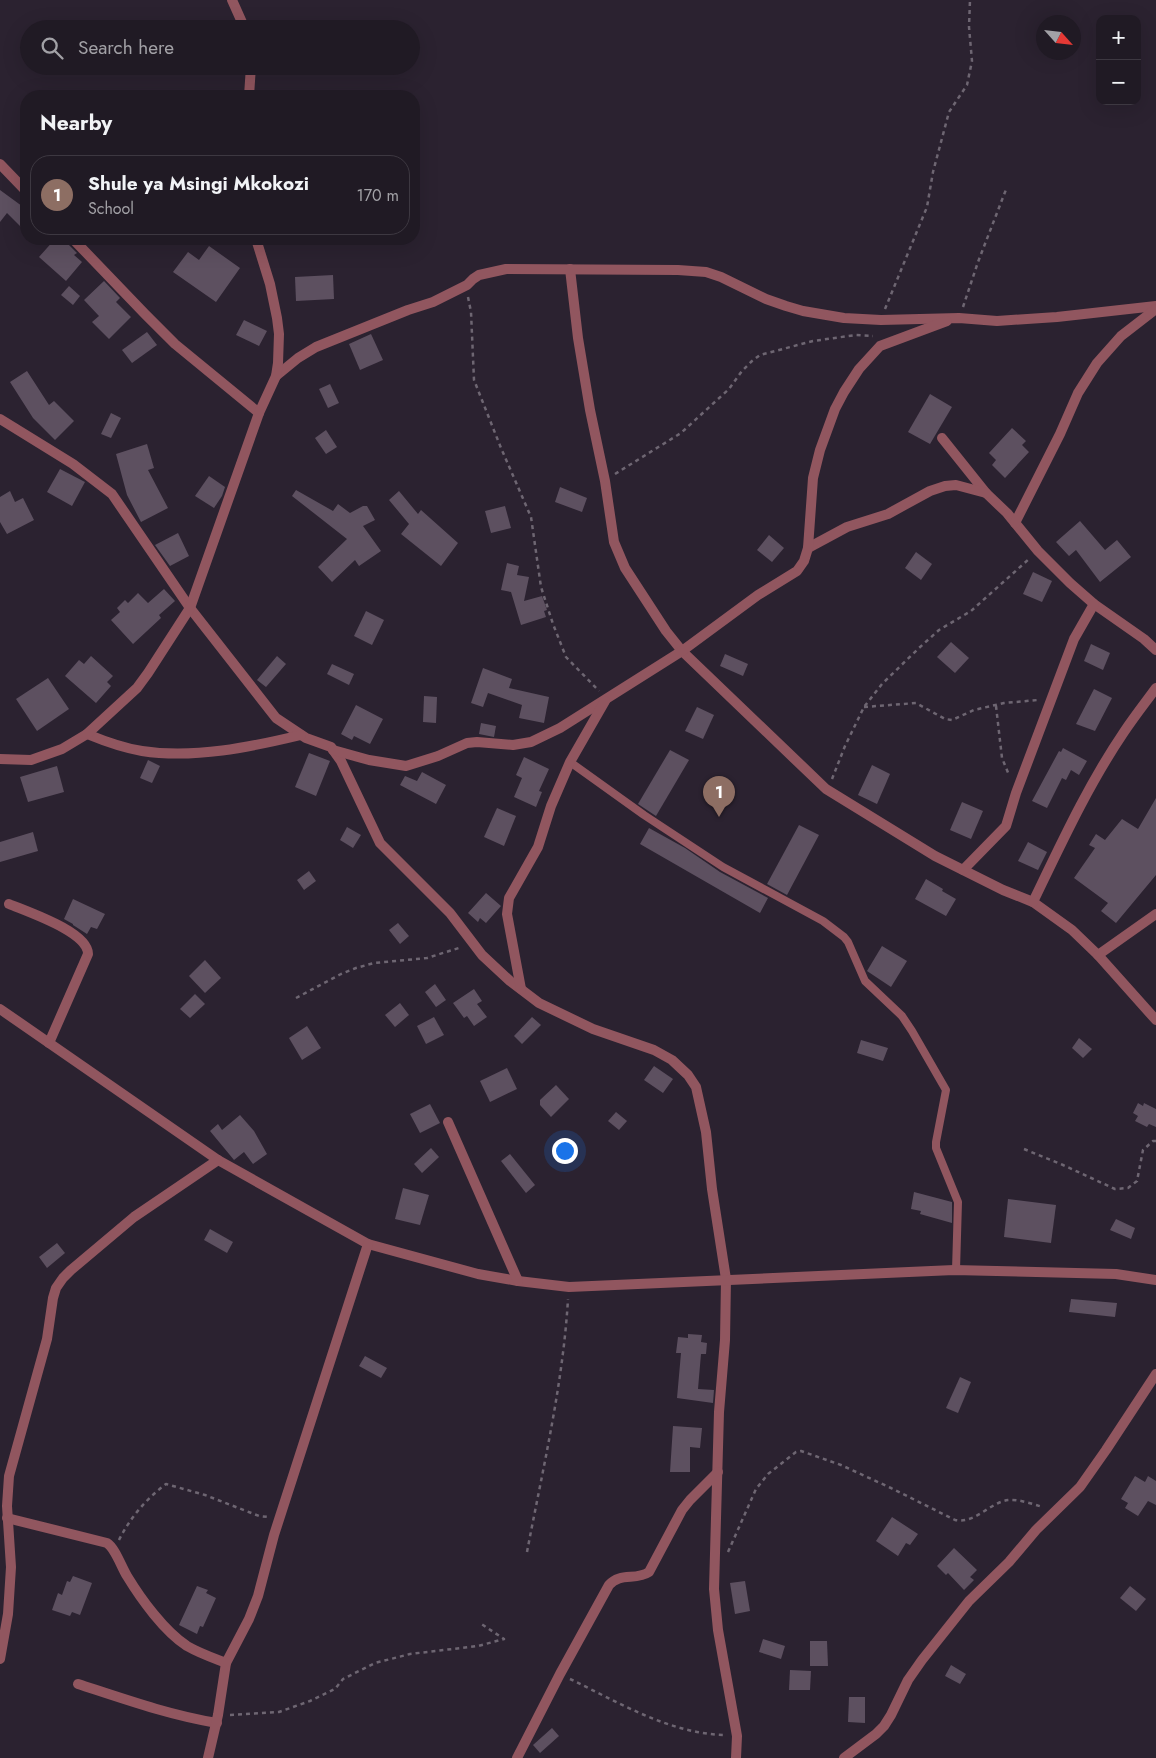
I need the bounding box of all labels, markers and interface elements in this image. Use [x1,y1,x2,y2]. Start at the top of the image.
north arrow [1036,15,1081,60]
map controls [1096,15,1141,105]
button: + [1096,15,1141,60]
search box [20,20,420,75]
icon: search [38,34,66,62]
text: Search here [78,34,174,61]
button: − [1096,60,1141,105]
text: Nearby [40,108,112,138]
text: Shule ya Msingi Mkokozi [88,170,309,197]
text: 1 [53,184,61,207]
text: 170 m [357,184,399,207]
text: School [88,197,134,220]
pin: 1 [703,776,735,817]
your location [552,1138,578,1164]

